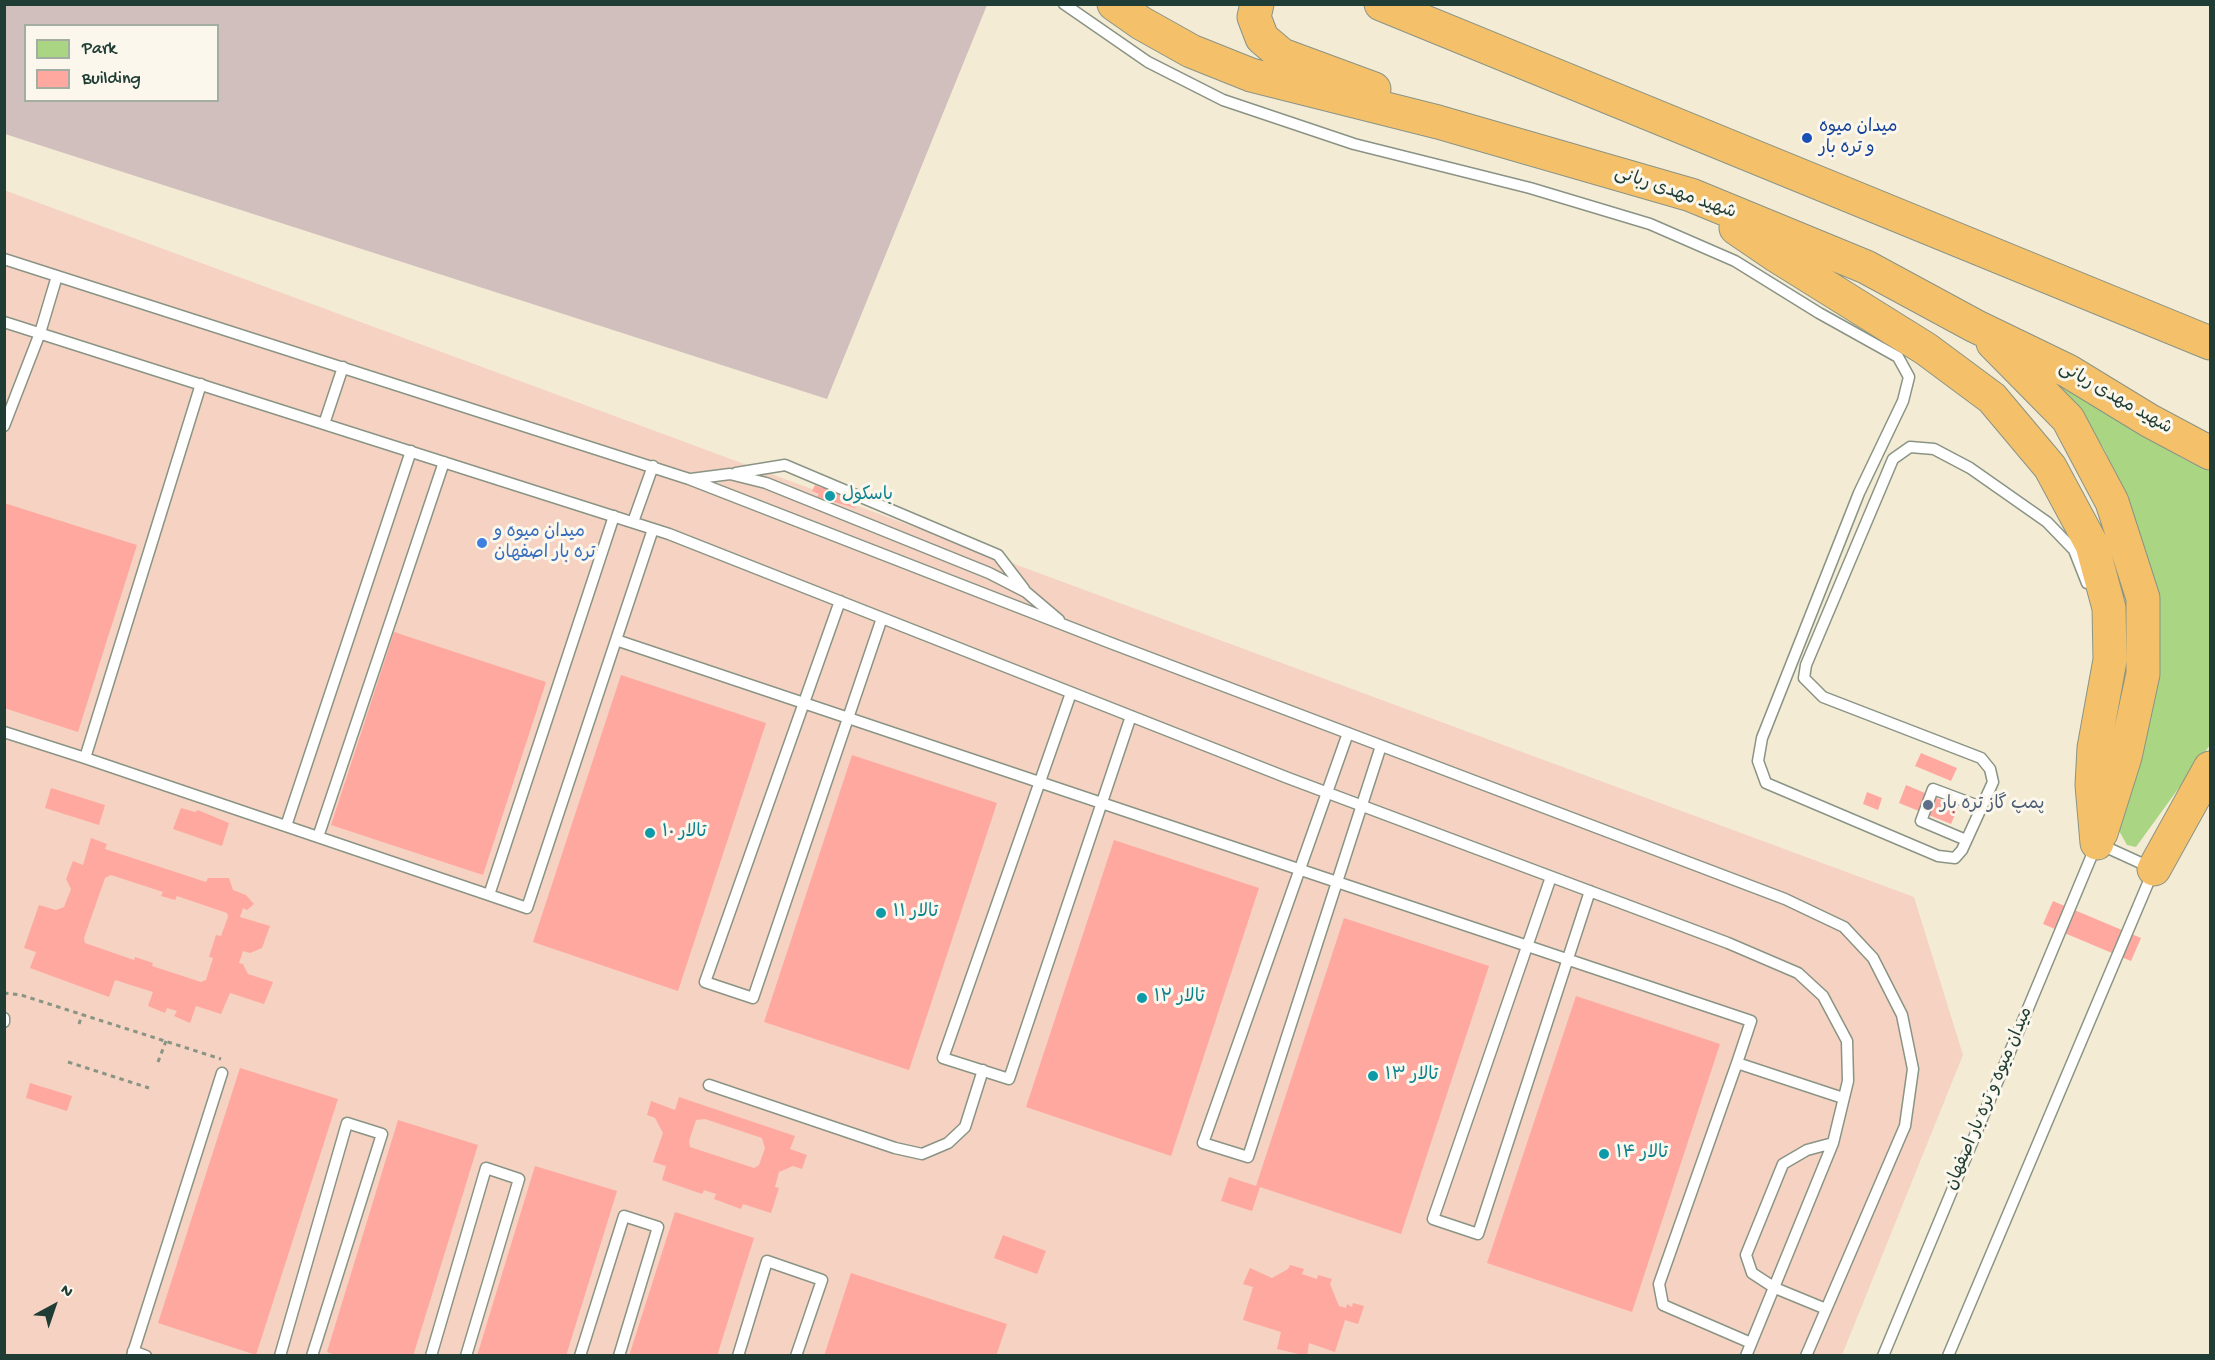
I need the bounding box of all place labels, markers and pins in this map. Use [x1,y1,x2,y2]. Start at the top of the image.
place label: میدان میوه و تره بار [1819,117,1897,160]
marker: میدان میوه و تره بار [1800,131,1814,145]
place label: باسكول [842,485,893,507]
marker: باسكول [823,489,837,503]
place label: میدان میوه و تره بار اصفهان [494,522,596,564]
marker: میدان میوه و تره بار اصفهان [475,536,489,550]
place label: پمپ گاز تره بار [1940,794,2044,816]
marker: پمپ گاز تره بار [1921,798,1935,812]
place label: تالار ۱۰ [662,822,706,844]
marker: تالار ۱۰ [643,826,657,840]
place label: تالار ۱۱ [893,902,938,924]
marker: تالار ۱۱ [874,906,888,920]
place label: تالار ۱۲ [1154,987,1205,1009]
marker: تالار ۱۲ [1135,991,1149,1005]
place label: تالار ۱۳ [1385,1065,1438,1087]
marker: تالار ۱۳ [1366,1069,1380,1083]
place label: تالار ۱۴ [1616,1143,1668,1165]
marker: تالار ۱۴ [1597,1147,1611,1161]

